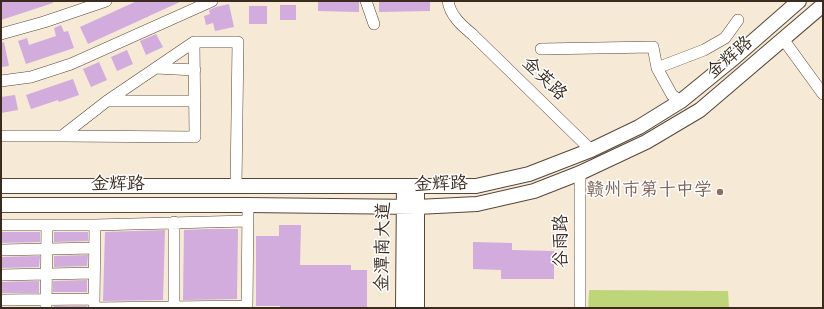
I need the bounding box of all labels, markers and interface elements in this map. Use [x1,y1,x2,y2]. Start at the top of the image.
street label: 金辉路 [704,33,758,85]
street label: 金英路 [516,53,570,107]
street label: 金辉路 [414,174,468,198]
street label: 金辉路 [91,175,145,197]
place label: 赣州市第十中学 [586,181,712,203]
marker: 赣州市第十中学 [715,187,725,197]
street label: 金潭南大道 [373,202,397,292]
street label: 谷雨路 [552,214,574,268]

